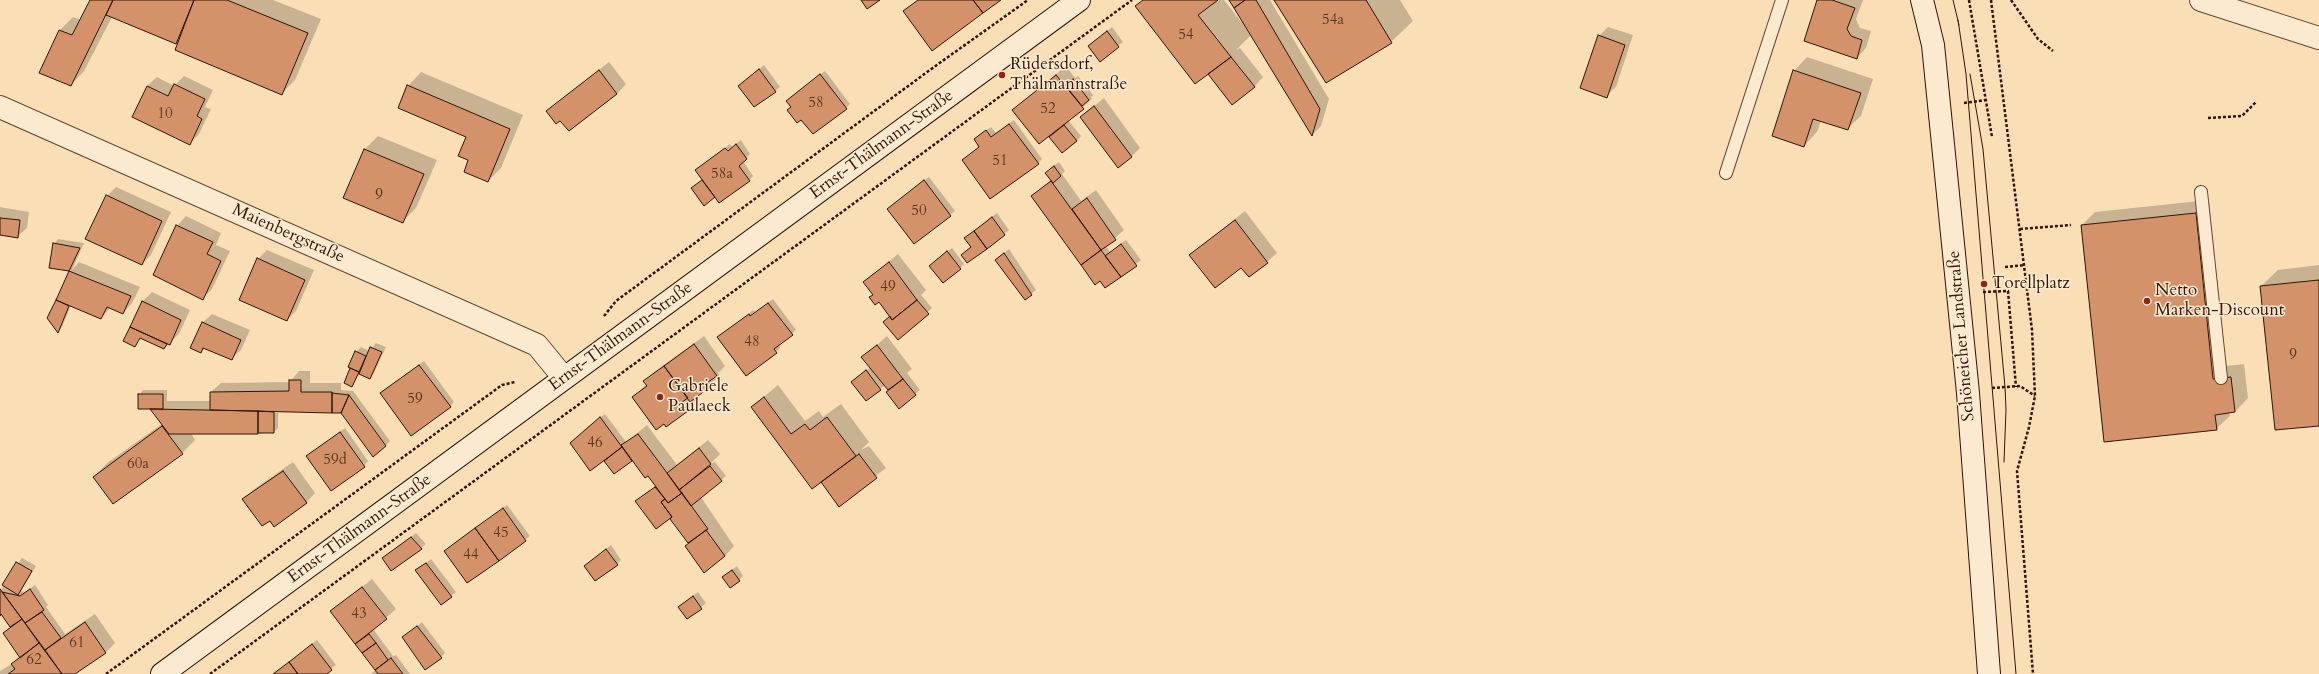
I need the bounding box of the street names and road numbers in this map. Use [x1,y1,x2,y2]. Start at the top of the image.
street label: Ernst-Thälmann-Straße [806,86,958,204]
street label: Maienbergstraße [229,200,347,268]
street label: Schöneicher Landstraße [1944,250,1980,422]
street label: Ernst-Thälmann-Straße [545,278,697,396]
street label: Ernst-Thälmann-Straße [284,470,436,588]

